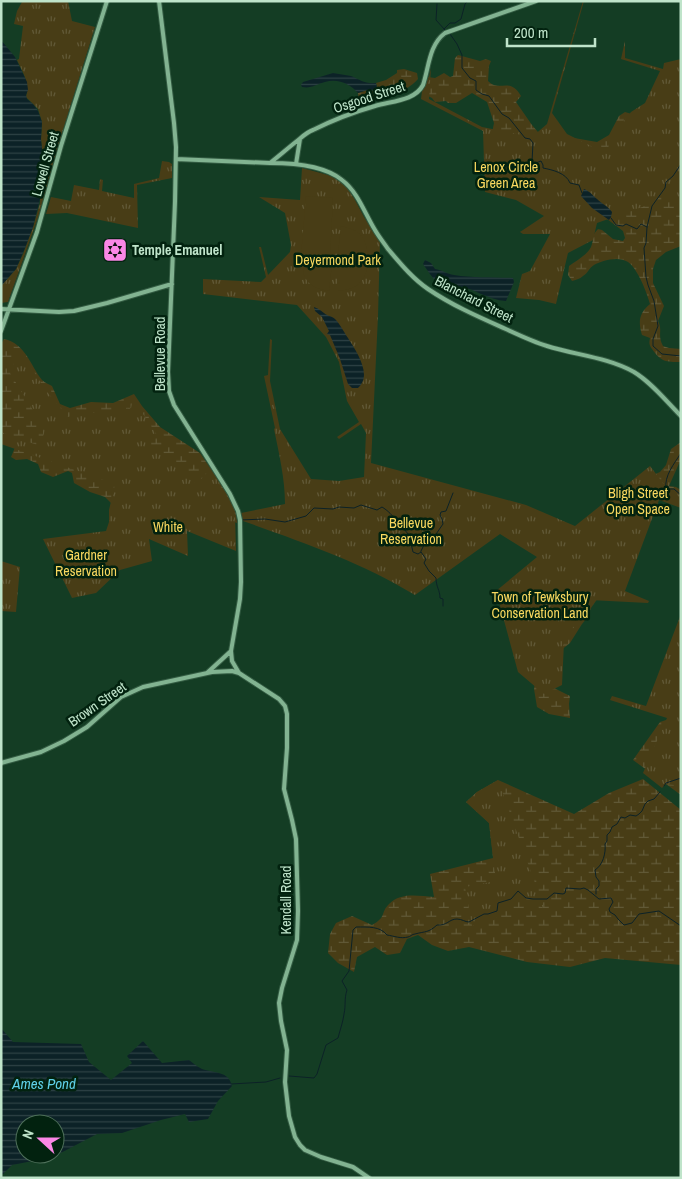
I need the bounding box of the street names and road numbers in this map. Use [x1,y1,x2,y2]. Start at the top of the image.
street label: Osgood Street [331,77,407,117]
street label: Lowell Street [27,130,63,198]
street label: Blanchard Street [432,272,516,326]
street label: Bellevue Road [151,317,169,391]
street label: Brown Street [65,678,129,730]
street label: Kendall Road [277,866,295,934]

